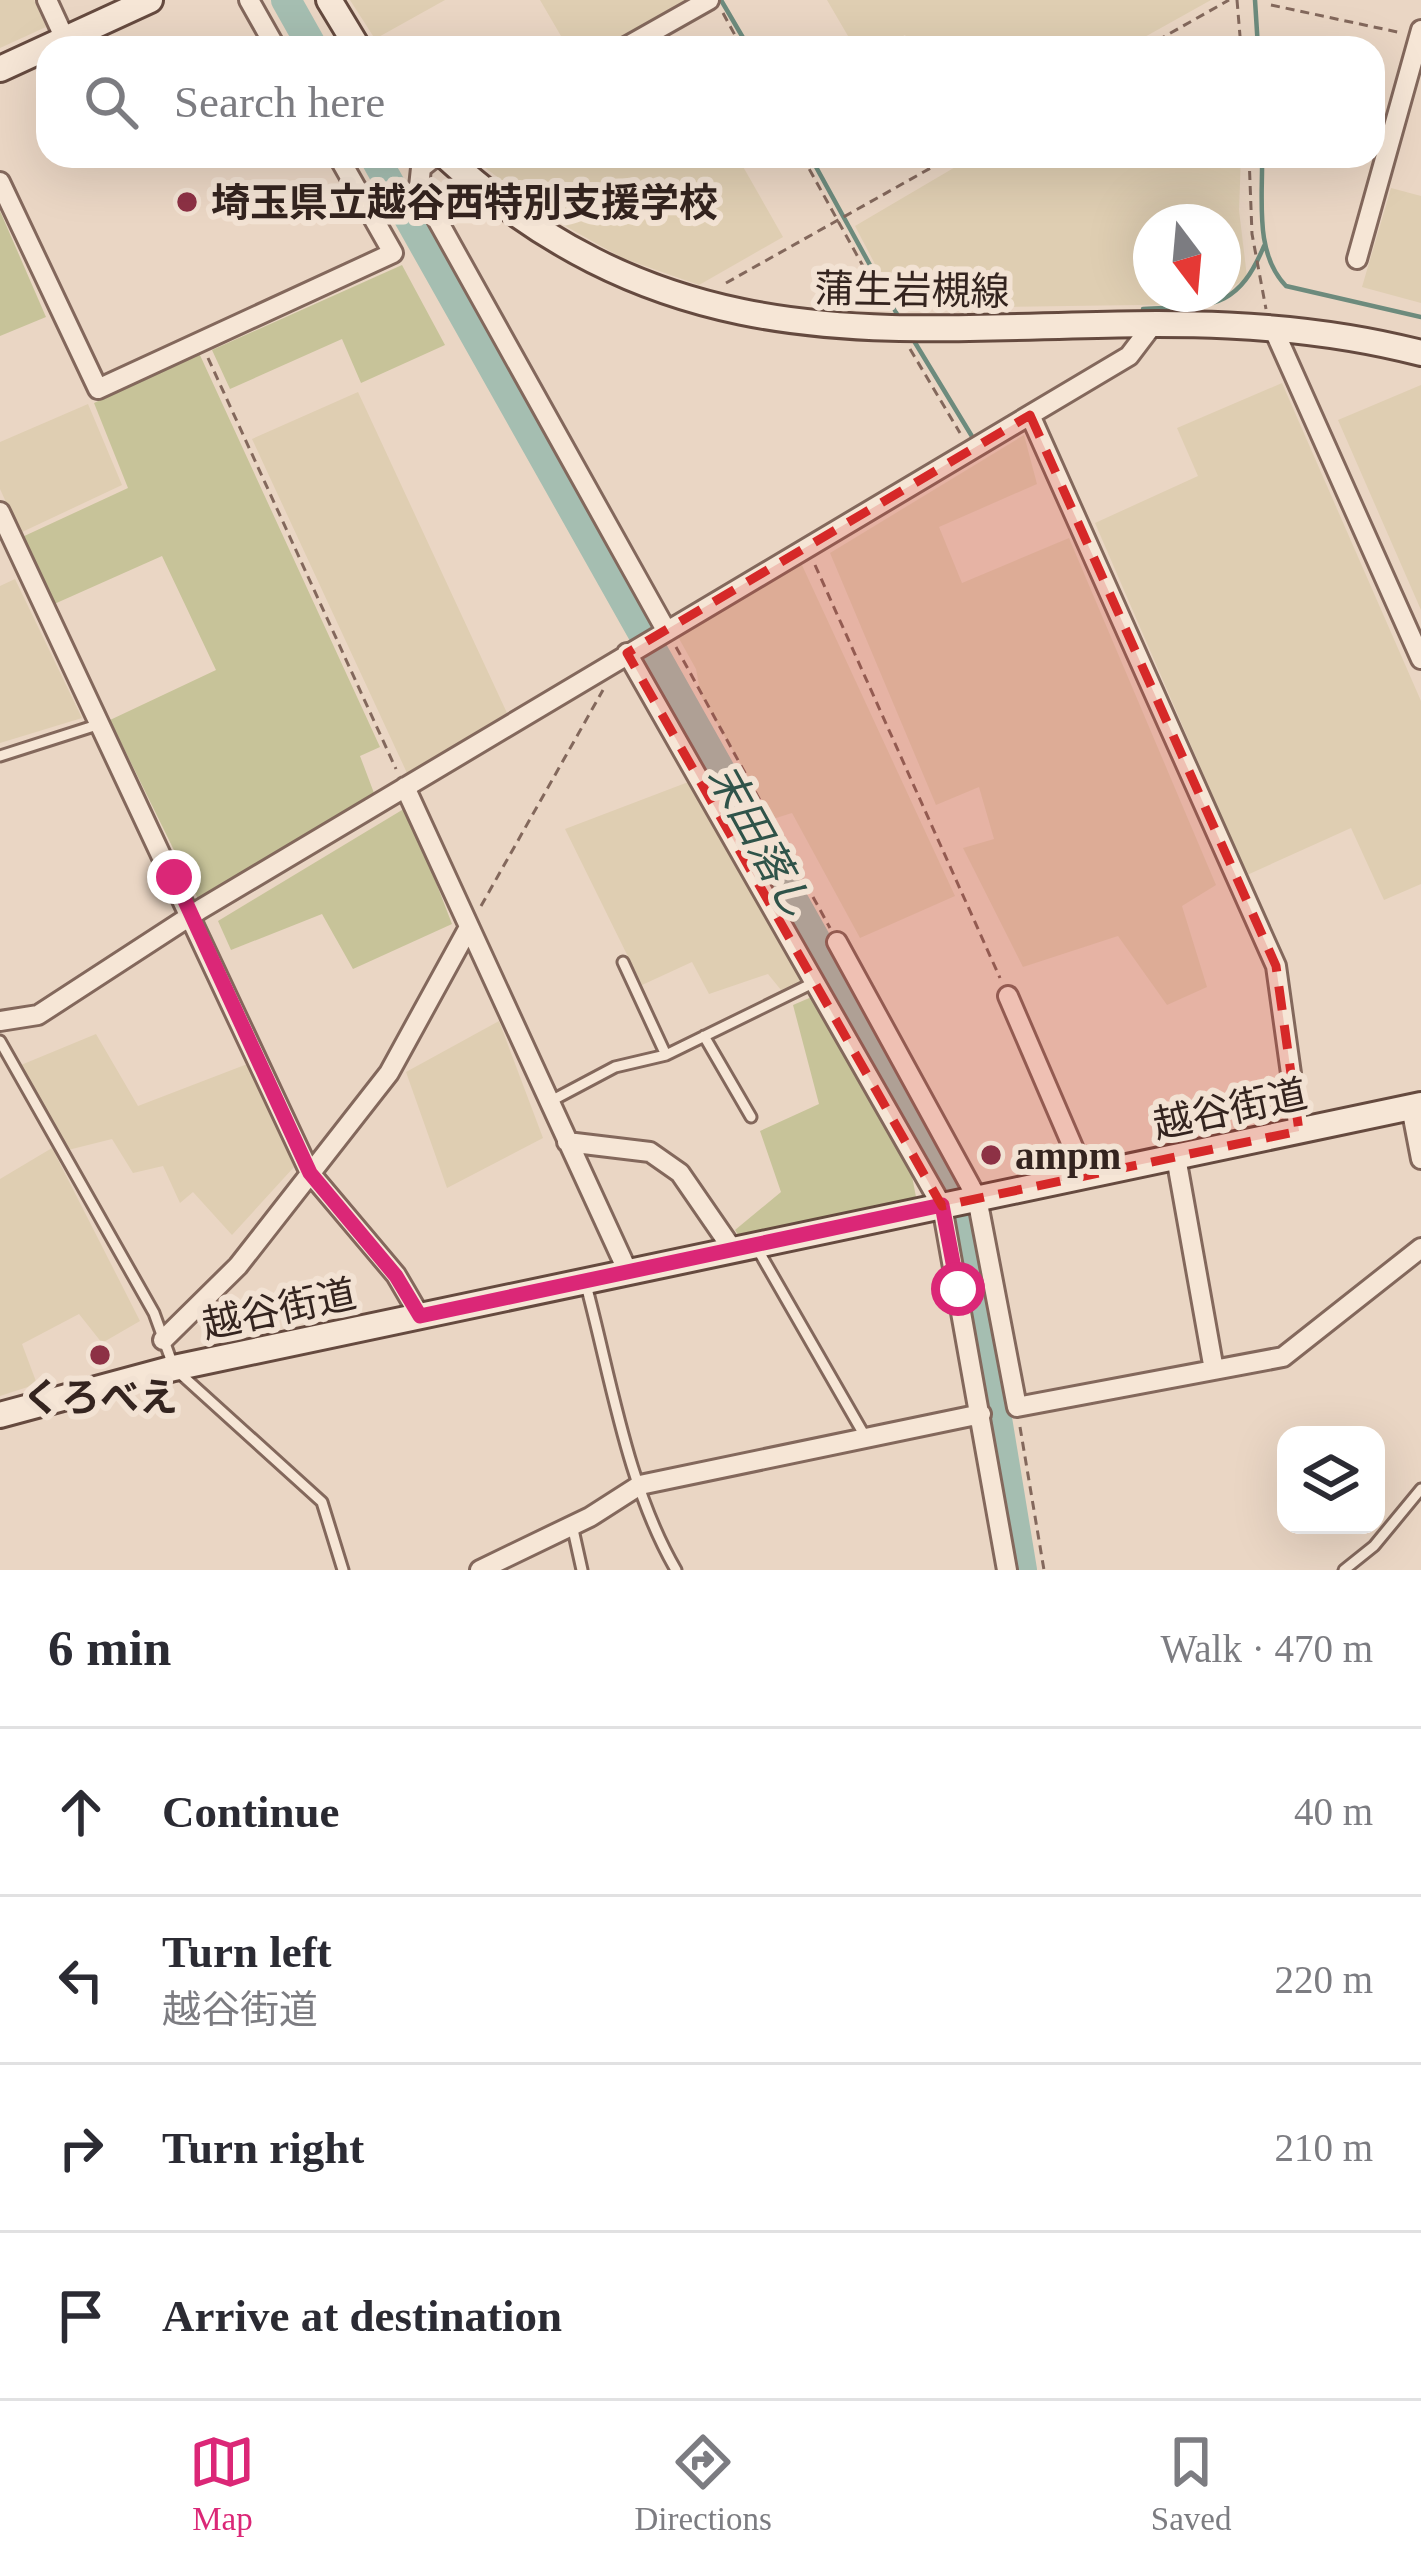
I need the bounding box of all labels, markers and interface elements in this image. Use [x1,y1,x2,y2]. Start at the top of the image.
search box [36,36,1385,168]
icon: search [78,69,144,135]
text: Search here [174,77,385,127]
place label: 埼玉県立越谷西特別支援学校 [211,181,718,224]
marker: 埼玉県立越谷西特別支援学校 [174,189,200,215]
north arrow [1133,204,1241,312]
street label: 蒲生岩槻線 [814,267,1010,313]
water label: 末田落し [699,756,821,926]
route end [147,850,201,904]
street label: 越谷街道 [1149,1072,1311,1146]
place label: ampm [1015,1134,1121,1178]
marker: ampm [978,1142,1004,1168]
route start [931,1262,985,1316]
street label: 越谷街道 [198,1272,360,1346]
marker: くろべえ [87,1342,113,1368]
place label: くろべえ [22,1376,178,1419]
map controls [1277,1426,1385,1534]
button: layers [1277,1426,1385,1534]
text: 6 min [48,1620,171,1676]
text: Walk · 470 m [1161,1627,1373,1670]
icon: ahead [48,1779,114,1845]
text: Continue [162,1787,340,1837]
text: 40 m [1294,1790,1373,1833]
text: Turn left [162,1927,332,1977]
icon: left [48,1947,114,2013]
text: 220 m [1274,1958,1373,2001]
text: 越谷街道 [162,1988,318,2031]
icon: right [48,2115,114,2181]
text: Turn right [162,2123,364,2173]
text: 210 m [1274,2126,1373,2169]
icon: arrive [48,2283,114,2349]
text: Arrive at destination [162,2291,562,2341]
tab: Map [189,2429,255,2538]
tab: Directions [634,2429,772,2538]
tab: Saved [1151,2429,1232,2538]

